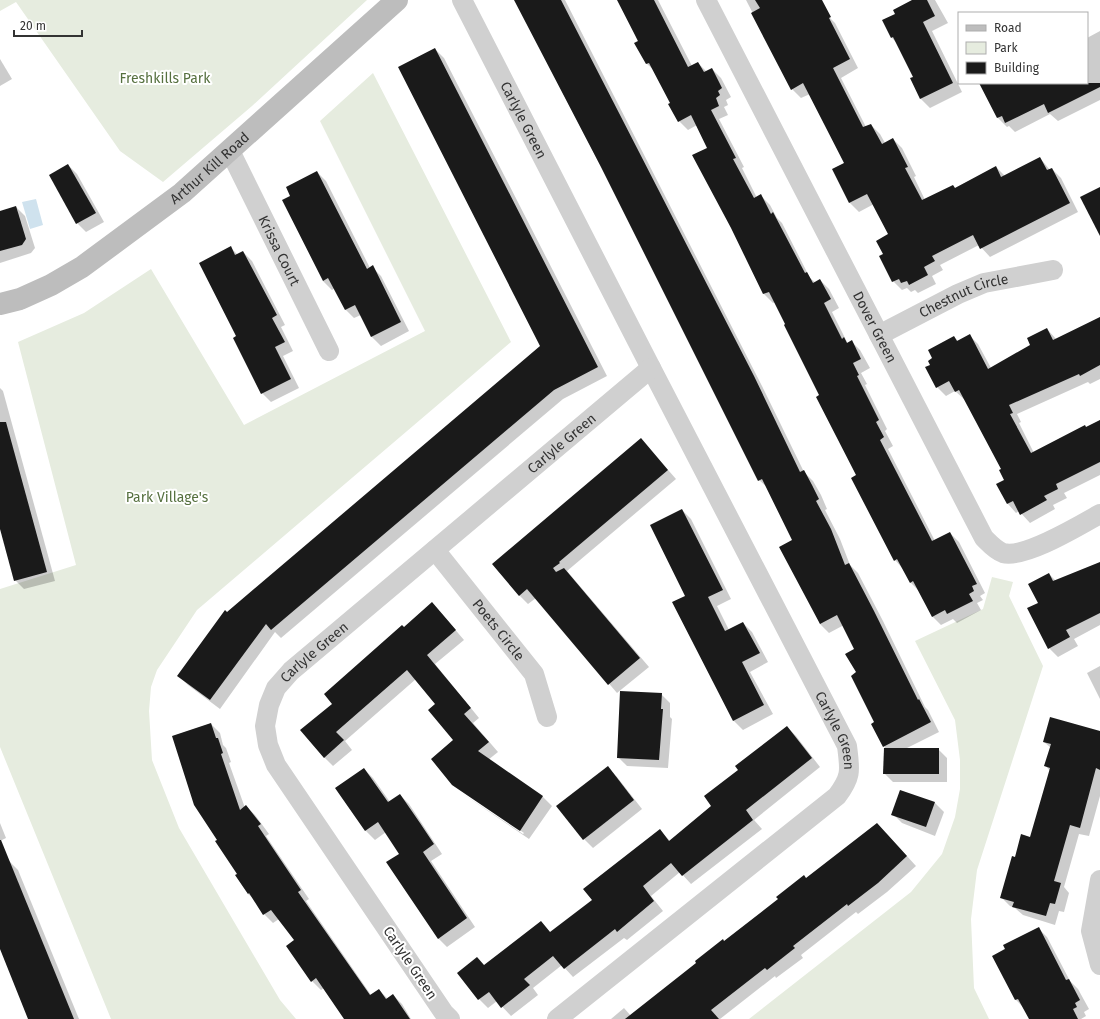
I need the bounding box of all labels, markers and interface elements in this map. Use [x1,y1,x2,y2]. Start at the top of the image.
scale bar [14,12,82,38]
legend [958,12,1088,84]
text: 20 m [20,19,46,33]
text: Road [994,21,1022,35]
text: Park [994,41,1018,55]
text: Building [994,61,1040,75]
park label: Freshkills Park [120,70,211,87]
street label: Carlyle Green [497,79,550,161]
street label: Arthur Kill Road [166,128,253,208]
street label: Krissa Court [255,213,304,289]
street label: Chestnut Circle [916,270,1010,321]
street label: Dover Green [849,288,900,366]
street label: Carlyle Green [524,410,599,477]
park label: Park Village's [126,489,209,506]
street label: Poets Circle [469,595,528,664]
street label: Carlyle Green [276,618,351,686]
street label: Carlyle Green [812,688,858,770]
street label: Carlyle Green [379,923,441,1003]

